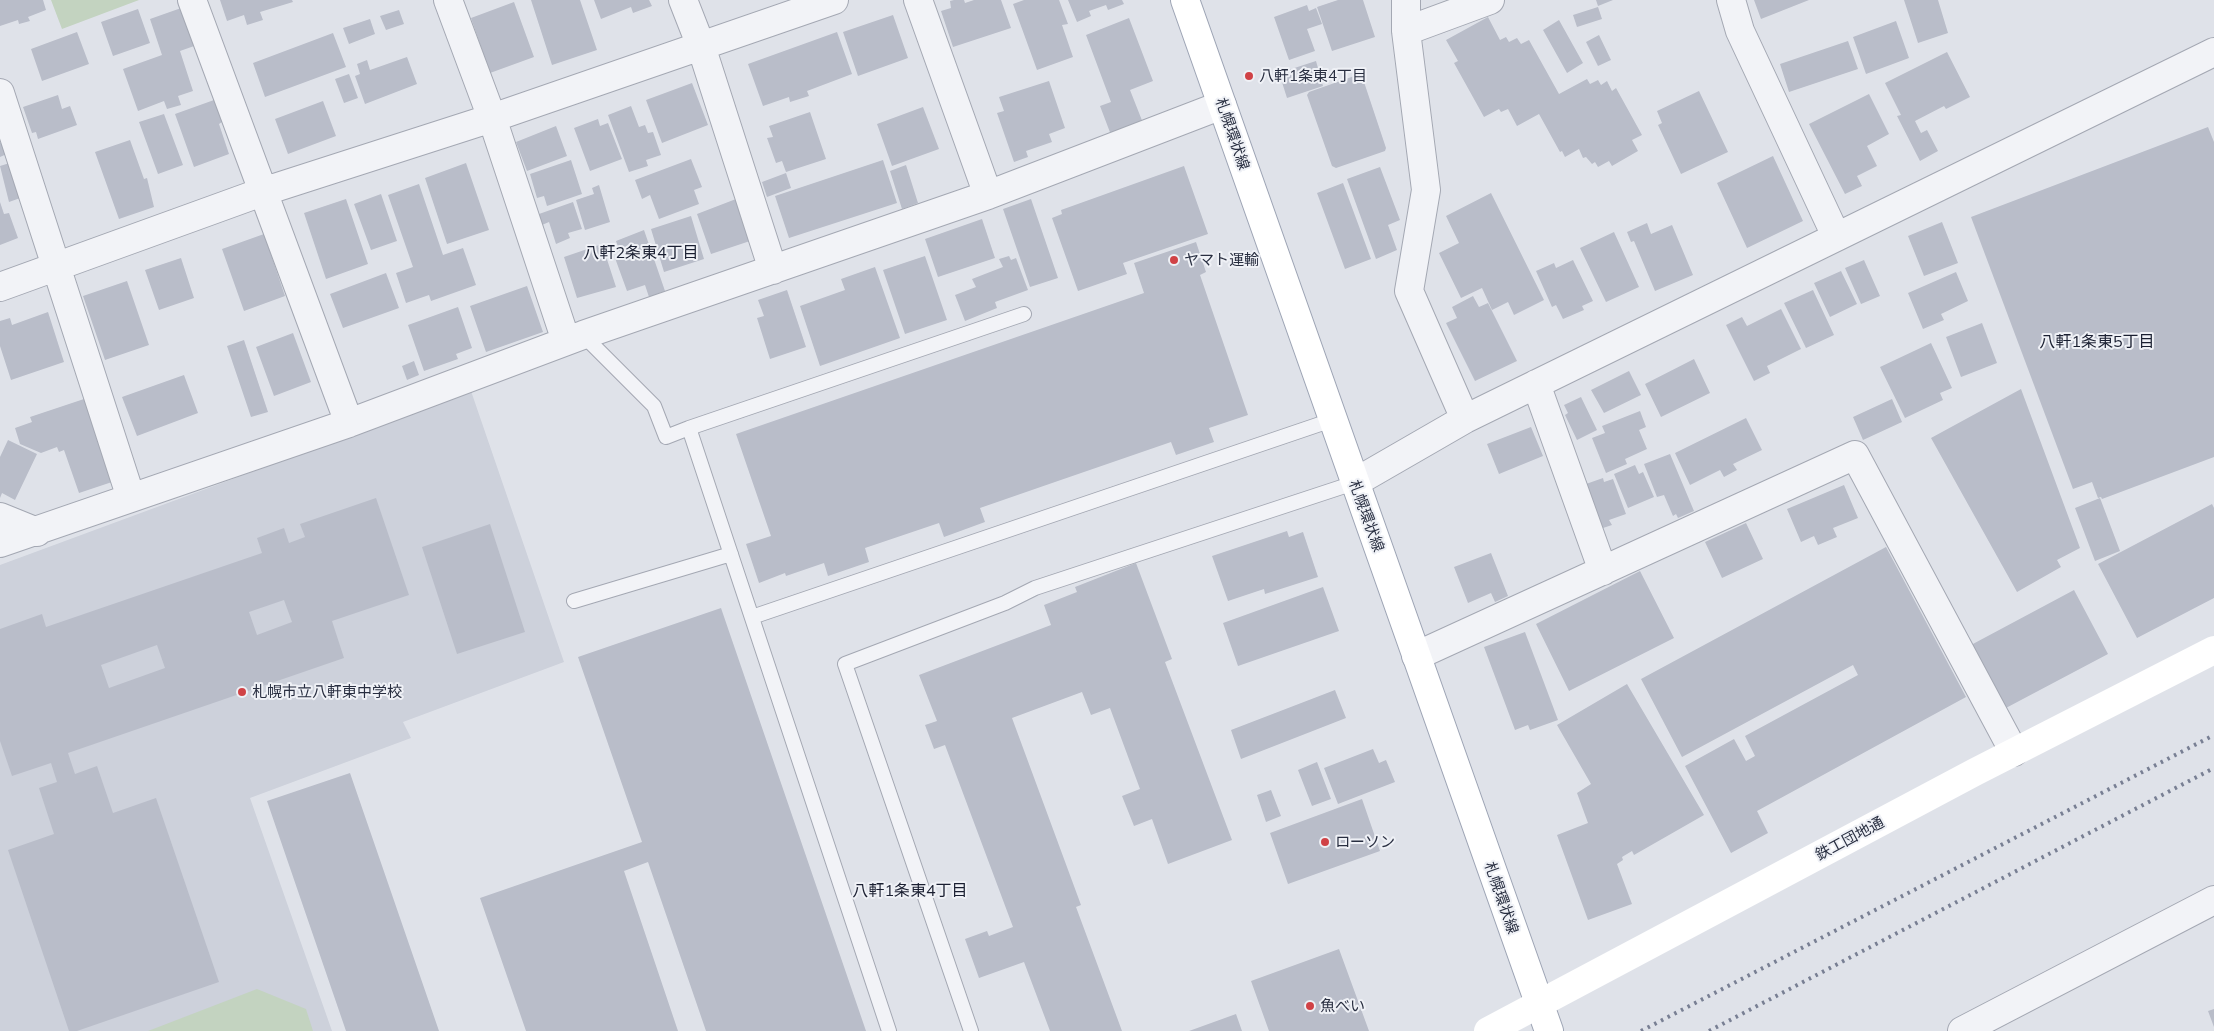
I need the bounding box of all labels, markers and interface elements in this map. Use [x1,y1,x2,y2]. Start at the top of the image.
place label: 八軒1条東4丁目 [1259,67,1367,85]
marker: 八軒1条東4丁目 [1243,70,1255,82]
street label: 札幌環状線 [1211,96,1253,172]
district label: 八軒2条東4丁目 [583,243,699,263]
place label: ヤマト運輸 [1184,251,1259,269]
marker: ヤマト運輸 [1168,254,1180,266]
district label: 八軒1条東5丁目 [2039,332,2155,352]
street label: 札幌環状線 [1345,478,1387,554]
place label: 札幌市立八軒東中学校 [252,683,402,701]
marker: 札幌市立八軒東中学校 [236,686,248,698]
street label: 鉄工団地通 [1813,813,1887,865]
place label: ローソン [1335,833,1395,851]
marker: ローソン [1319,836,1331,848]
street label: 札幌環状線 [1480,860,1522,936]
district label: 八軒1条東4丁目 [852,881,968,901]
place label: 魚べい [1320,997,1365,1015]
marker: 魚べい [1304,1000,1316,1012]

